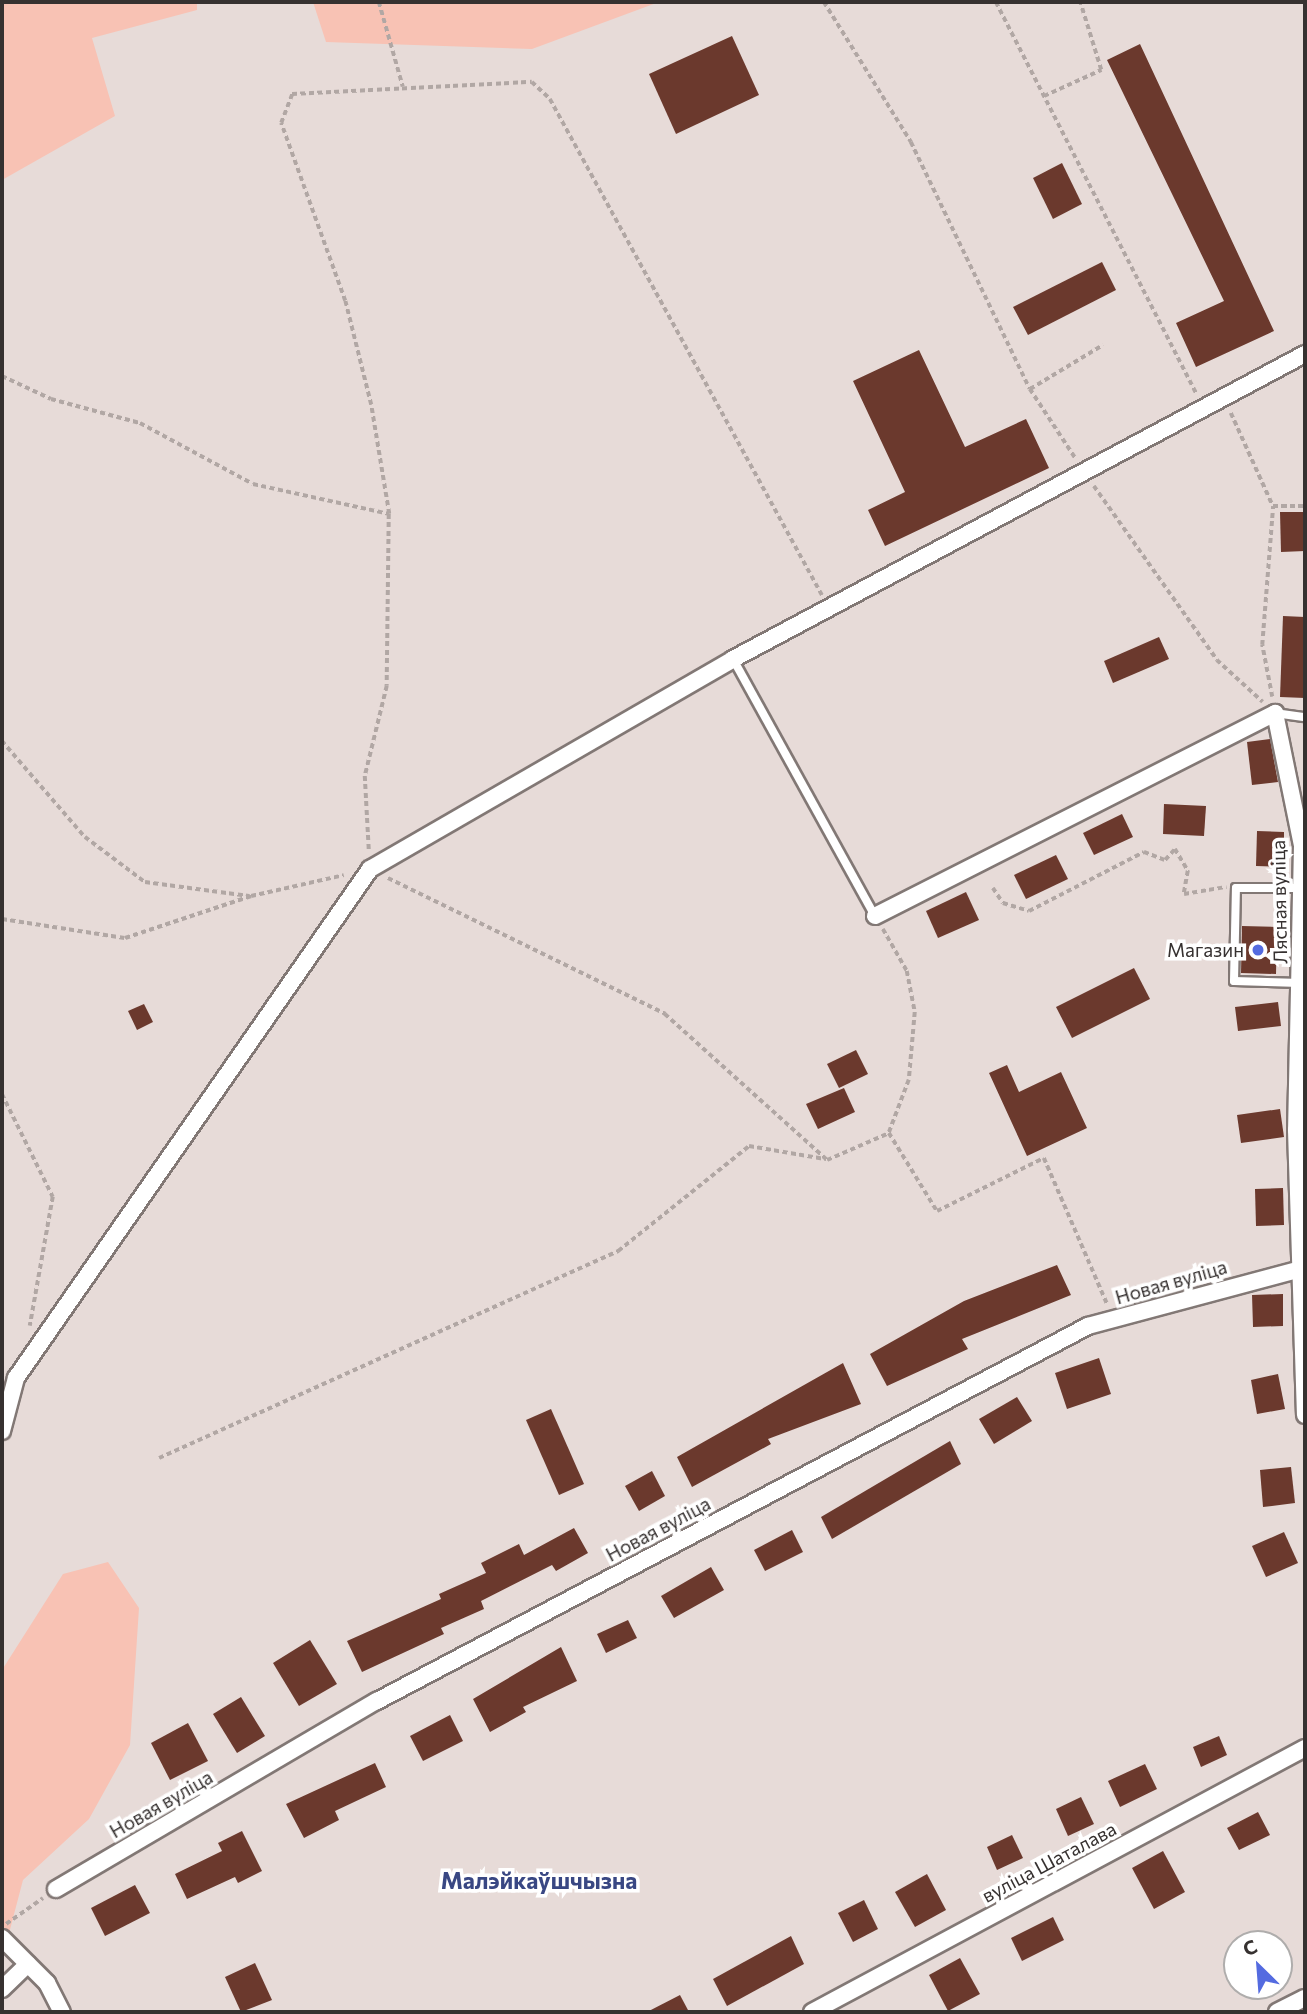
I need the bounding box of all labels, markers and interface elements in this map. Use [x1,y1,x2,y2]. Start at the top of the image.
street label: Лясная вуліца [1267,840,1291,964]
place label: Магазин [1167,939,1244,961]
marker: Магазин [1250,942,1266,958]
street label: Новая вуліца [1113,1255,1229,1309]
street label: Новая вуліца [602,1492,714,1566]
street label: Новая вуліца [105,1765,217,1843]
street label: вуліца Шаталава [978,1817,1120,1907]
district label: Малэйкаўшчызна [441,1866,637,1894]
north arrow [1223,1930,1293,2000]
text: С [1239,1934,1261,1960]

